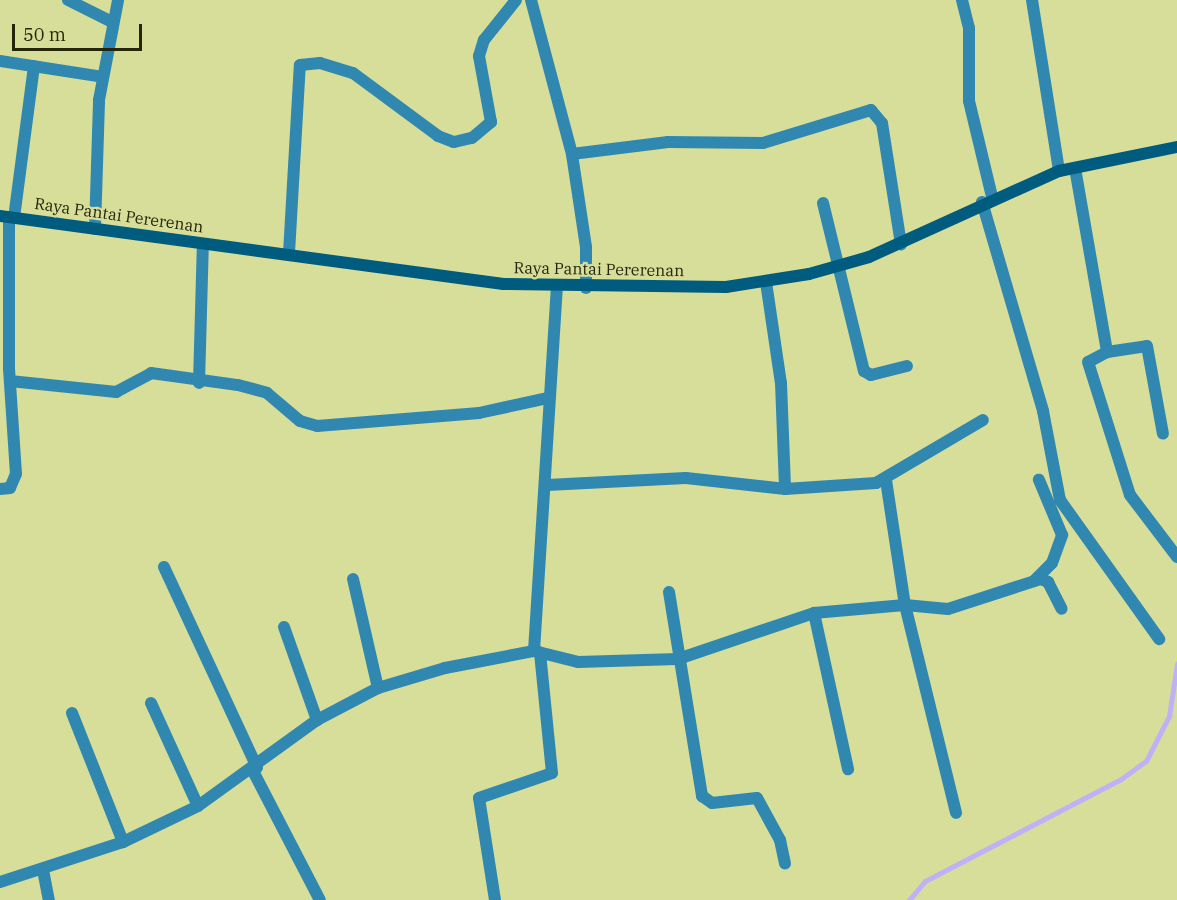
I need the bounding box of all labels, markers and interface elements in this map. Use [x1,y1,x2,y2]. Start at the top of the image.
scale bar [15,12,146,50]
text: 50 m [23,23,66,46]
street label: Raya Pantai Pererenan [33,194,205,236]
street label: Raya Pantai Pererenan [513,258,685,280]

